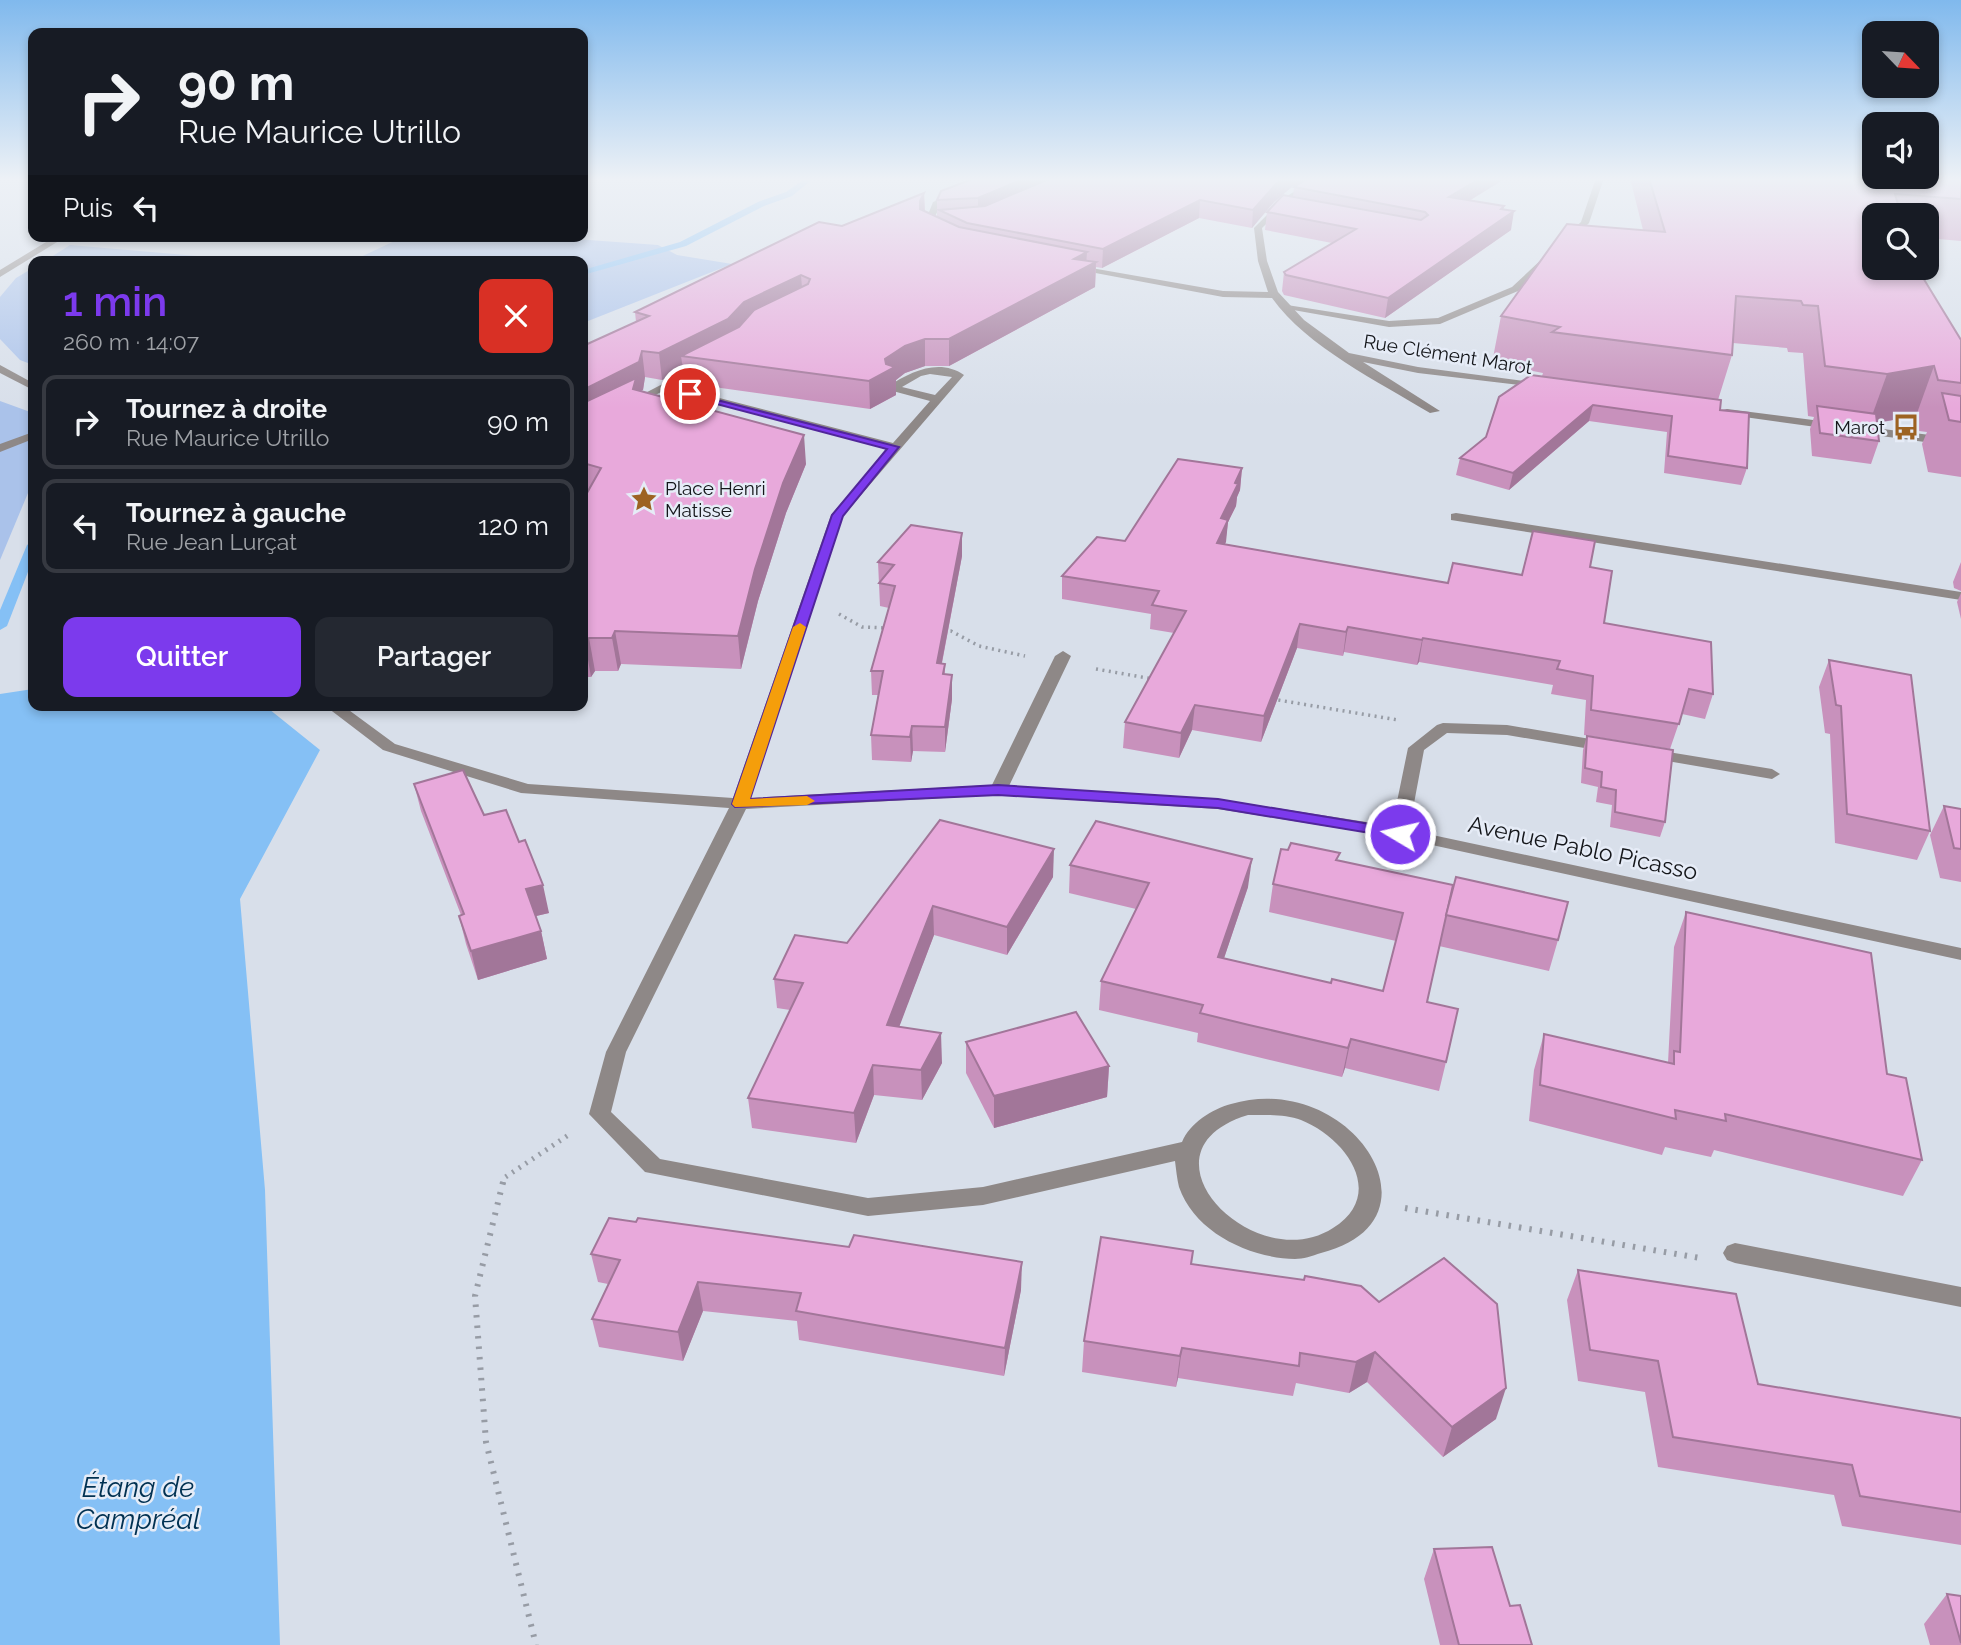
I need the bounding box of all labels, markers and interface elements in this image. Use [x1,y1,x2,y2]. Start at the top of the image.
north arrow [1862,21,1939,98]
map controls [1862,21,1939,280]
text: 90 m [178,54,294,111]
icon: right [63,56,154,147]
button: sound [1862,112,1939,189]
text: Rue Maurice Utrillo [178,113,461,150]
icon: left [127,189,165,227]
text: Puis [63,193,113,223]
button: search [1862,203,1939,280]
text: 1 min [63,277,167,326]
button: close [479,279,553,353]
text: 260 m · 14:07 [63,328,199,355]
street label: Rue Clément Marot [1362,330,1535,378]
pin [660,364,720,424]
icon: arrive [671,375,709,413]
text: Tournez à droite [126,394,327,424]
icon: right [67,403,105,441]
text: 90 m [487,407,549,437]
bus stop icon: Marot [1891,412,1921,442]
place label: Marot [1834,416,1886,438]
text: Rue Maurice Utrillo [126,424,329,451]
place label: Place Henri Matisse [665,477,766,521]
place icon: Place Henri Matisse [629,484,659,514]
text: Tournez à gauche [126,498,346,528]
icon: left [67,507,105,545]
text: 120 m [478,511,549,541]
text: Rue Jean Lurçat [126,528,297,555]
button: Quitter [63,617,301,697]
button: Partager [315,617,553,697]
position arrow [1363,797,1437,871]
street label: Avenue Pablo Picasso [1466,810,1700,885]
water label: Étang de Campréal [76,1471,200,1536]

